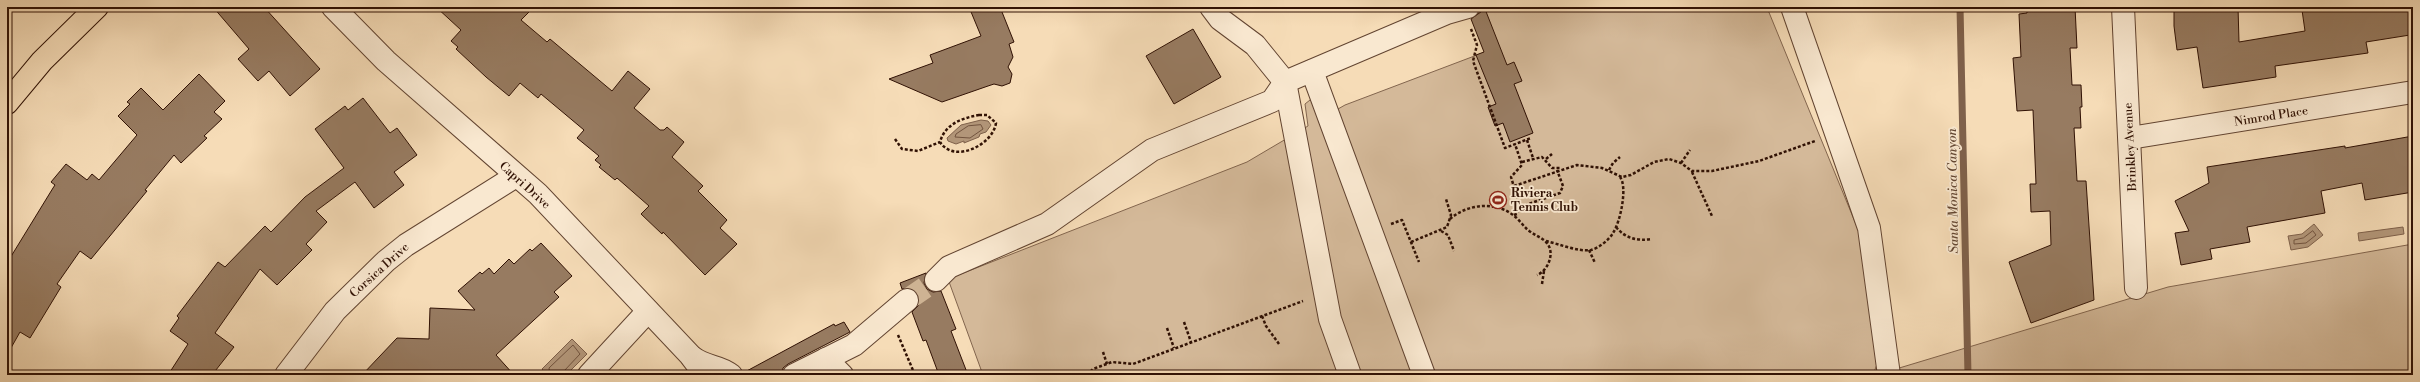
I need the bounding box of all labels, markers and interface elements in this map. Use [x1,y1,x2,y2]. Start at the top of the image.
street label: Brinkley Avenue [2121,102,2140,193]
street label: Nimrod Place [2233,103,2309,130]
water label: Santa Monica Canyon [1944,127,1962,254]
street label: Capri Drive [496,158,553,212]
place label: Riviera Tennis Club [1511,186,1578,215]
sports icon: Riviera Tennis Club [1488,190,1508,210]
street label: Corsica Drive [347,240,412,301]

